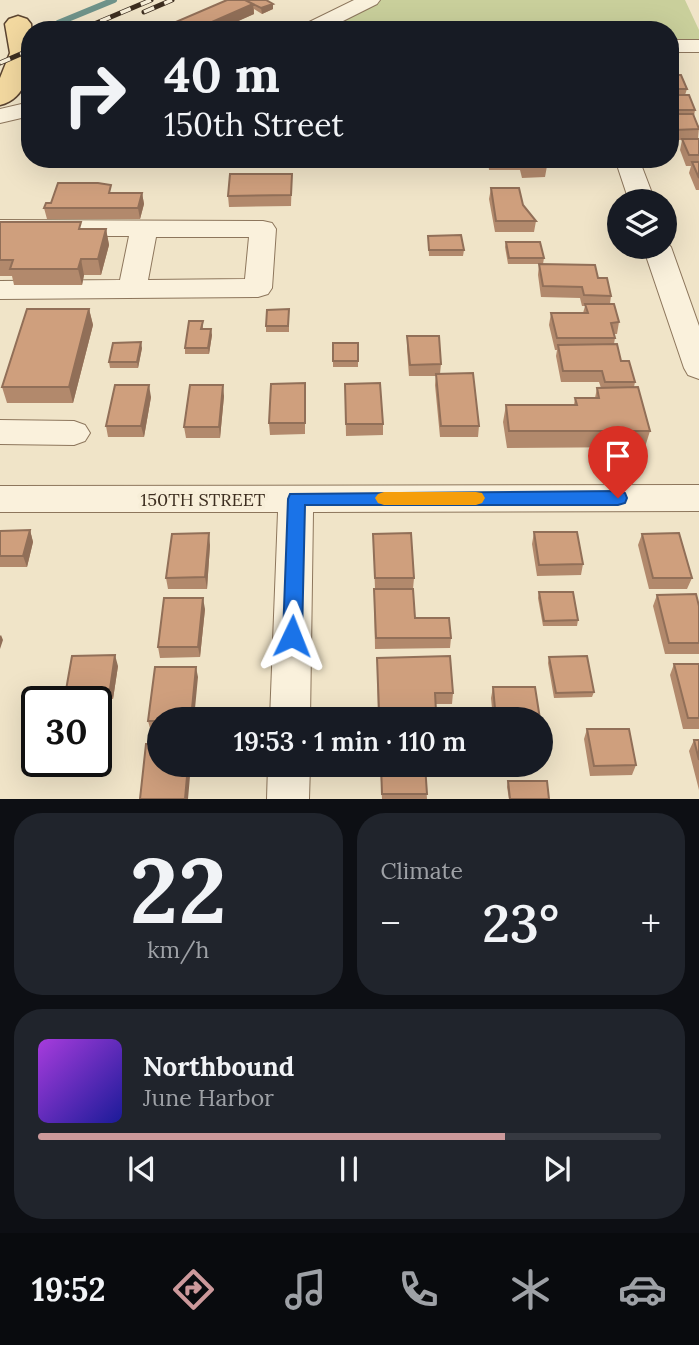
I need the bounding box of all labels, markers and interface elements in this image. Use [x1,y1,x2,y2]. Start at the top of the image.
text: 40 m [164,43,280,105]
icon: right [49,49,140,140]
text: 150th Street [164,104,344,145]
map controls [607,189,677,259]
button: layers [607,189,677,259]
pin [588,426,648,498]
icon: arrive [599,437,637,475]
street label: 150TH STREET [141,488,266,511]
position arrow [255,599,329,673]
speed limit sign: 30 [21,686,112,777]
text: 19:53 · 1 min · 110 m [234,725,466,758]
text: 22 [130,831,227,948]
text: Climate [381,856,463,885]
text: 23° [482,890,559,956]
text: − [381,899,401,947]
text: + [641,899,661,947]
text: km/h [147,935,209,964]
text: Northbound [143,1050,294,1083]
text: June Harbor [143,1083,274,1112]
icon: previous [123,1150,161,1188]
icon: pause [330,1150,368,1188]
icon: next [538,1150,576,1188]
icon: directions [169,1265,218,1314]
icon: music [281,1265,330,1314]
icon: phone [394,1265,443,1314]
icon: climate [506,1265,555,1314]
icon: car [618,1265,667,1314]
text: 19:52 [32,1269,105,1310]

